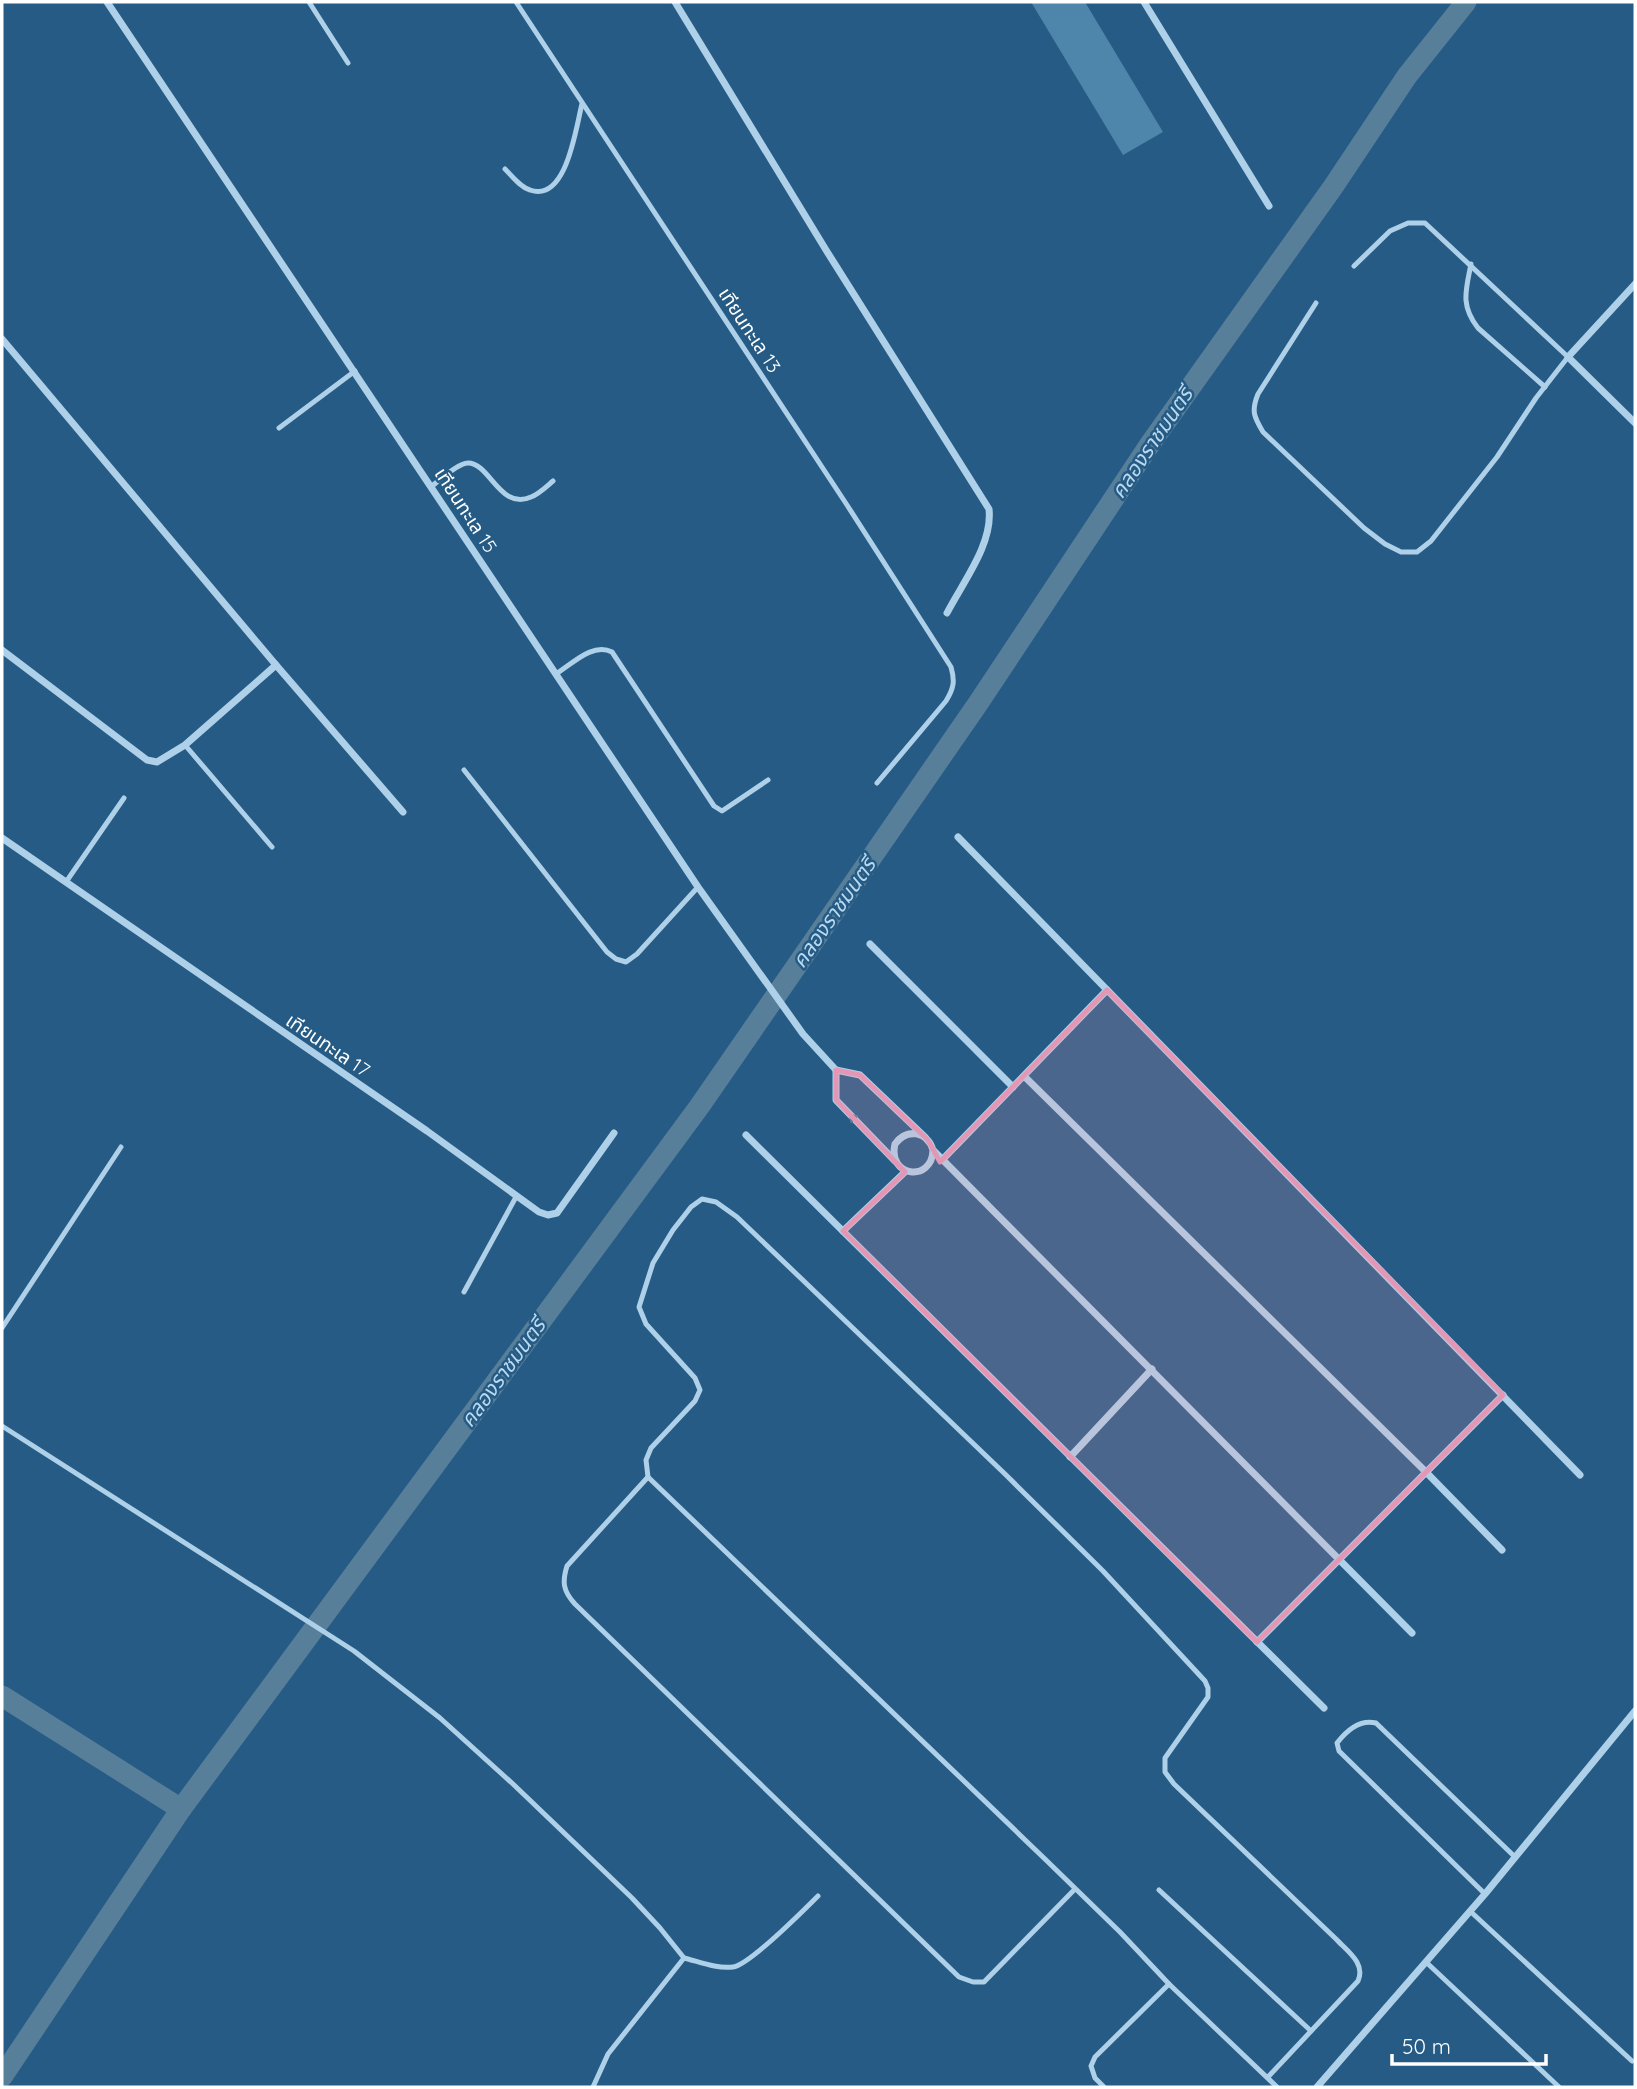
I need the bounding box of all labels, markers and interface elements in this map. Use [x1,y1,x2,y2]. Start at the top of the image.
street label: เทียนทะเล 13 [714,283,786,377]
water label: คลองราชมนตรี [1105,379,1200,503]
street label: เทียนทะเล 15 [430,463,502,557]
water label: คลองราชมนตรี [786,849,883,972]
street label: เทียนทะเล 17 [281,1008,375,1082]
one-way arrow [848,1113,864,1130]
water label: คลองราชมนตรี [454,1310,553,1432]
scale bar [1392,2022,1546,2066]
text: 50 m [1402,2033,1451,2059]

